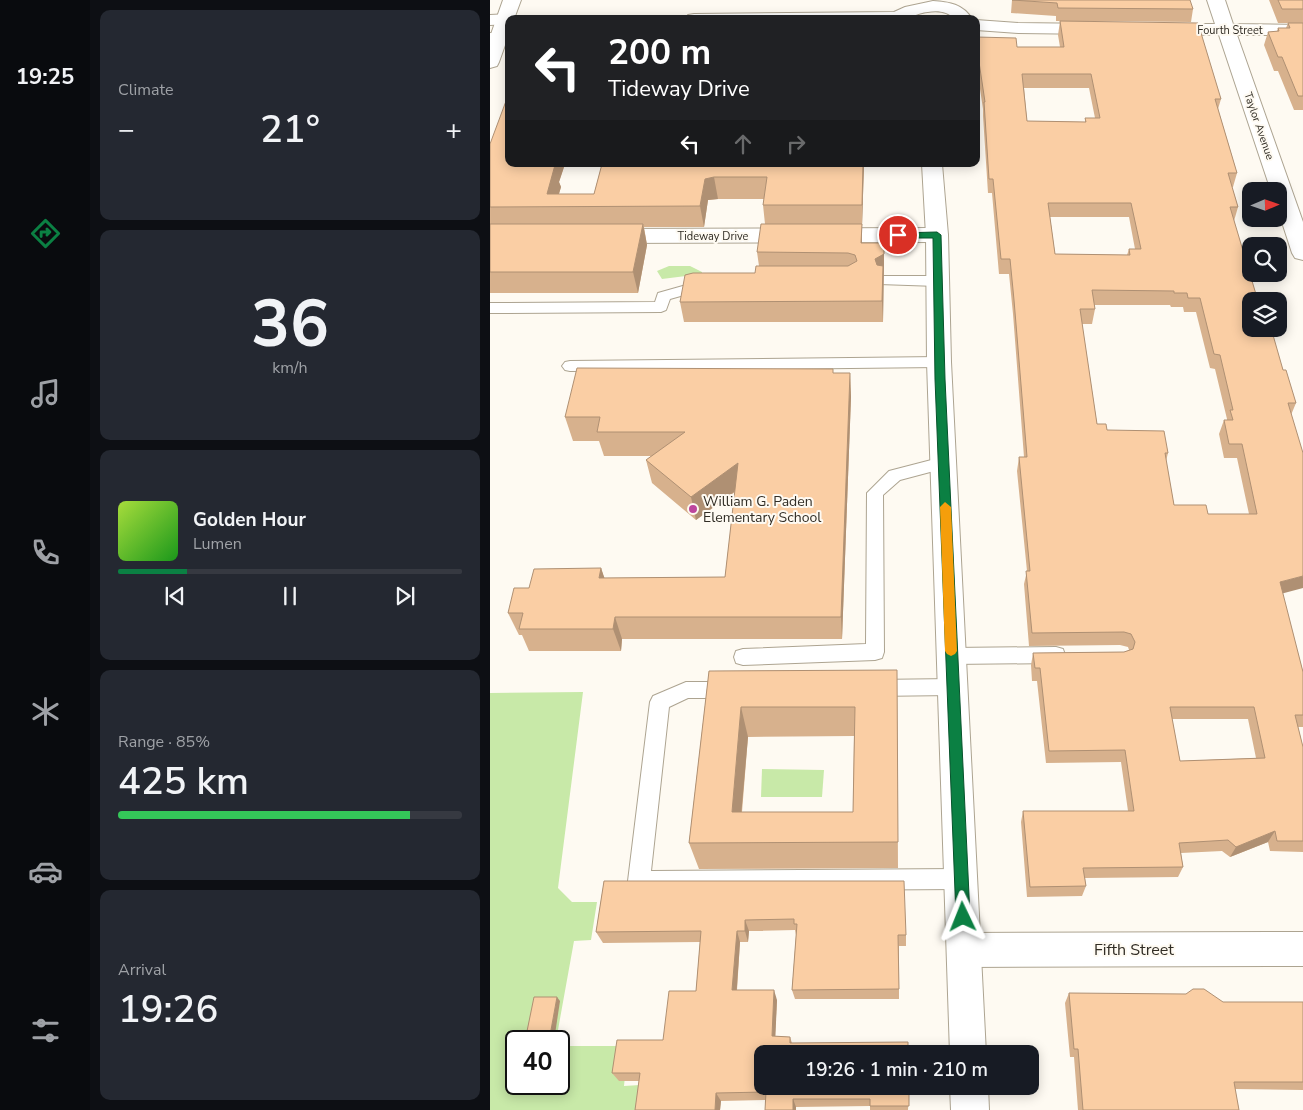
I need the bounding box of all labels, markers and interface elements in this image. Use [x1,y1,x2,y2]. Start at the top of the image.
street label: Fourth Street [1197,23,1263,38]
text: 200 m [608,29,711,76]
icon: left [525,35,590,100]
text: 19:25 [16,62,74,92]
text: Tideway Drive [608,74,750,104]
text: Climate [118,79,173,101]
street label: Taylor Avenue [1240,90,1278,162]
text: 21° [260,104,320,155]
text: − [118,111,135,149]
text: + [445,111,462,149]
icon: left [676,130,704,158]
icon: ahead [729,130,757,158]
icon: right [782,130,810,158]
north arrow [1242,182,1288,228]
map controls [1242,182,1287,337]
pin [877,214,919,256]
icon: directions [28,216,63,251]
icon: arrive [884,221,912,249]
street label: Tideway Drive [678,229,749,244]
button: search [1242,237,1287,282]
text: 36 [251,280,329,369]
button: layers [1242,292,1287,337]
text: km/h [272,357,308,379]
icon: music [28,376,63,411]
place label: William G. Paden Elementary School [703,492,822,527]
marker: William G. Paden Elementary School [687,503,699,515]
text: Golden Hour [193,507,306,533]
text: Lumen [193,533,242,555]
icon: phone [28,535,63,570]
icon: previous [161,582,189,610]
icon: pause [276,582,304,610]
icon: next [391,582,419,610]
icon: climate [28,694,63,729]
text: Range · 85% [118,731,210,753]
text: 425 km [118,756,249,807]
icon: car [28,854,63,889]
position arrow [936,890,988,942]
street label: Fifth Street [1094,939,1174,961]
text: Arrival [118,959,166,981]
text: 19:26 [118,984,218,1035]
icon: filters [28,1013,63,1048]
speed limit sign: 40 [505,1030,570,1095]
text: 19:26 · 1 min · 210 m [805,1057,988,1083]

